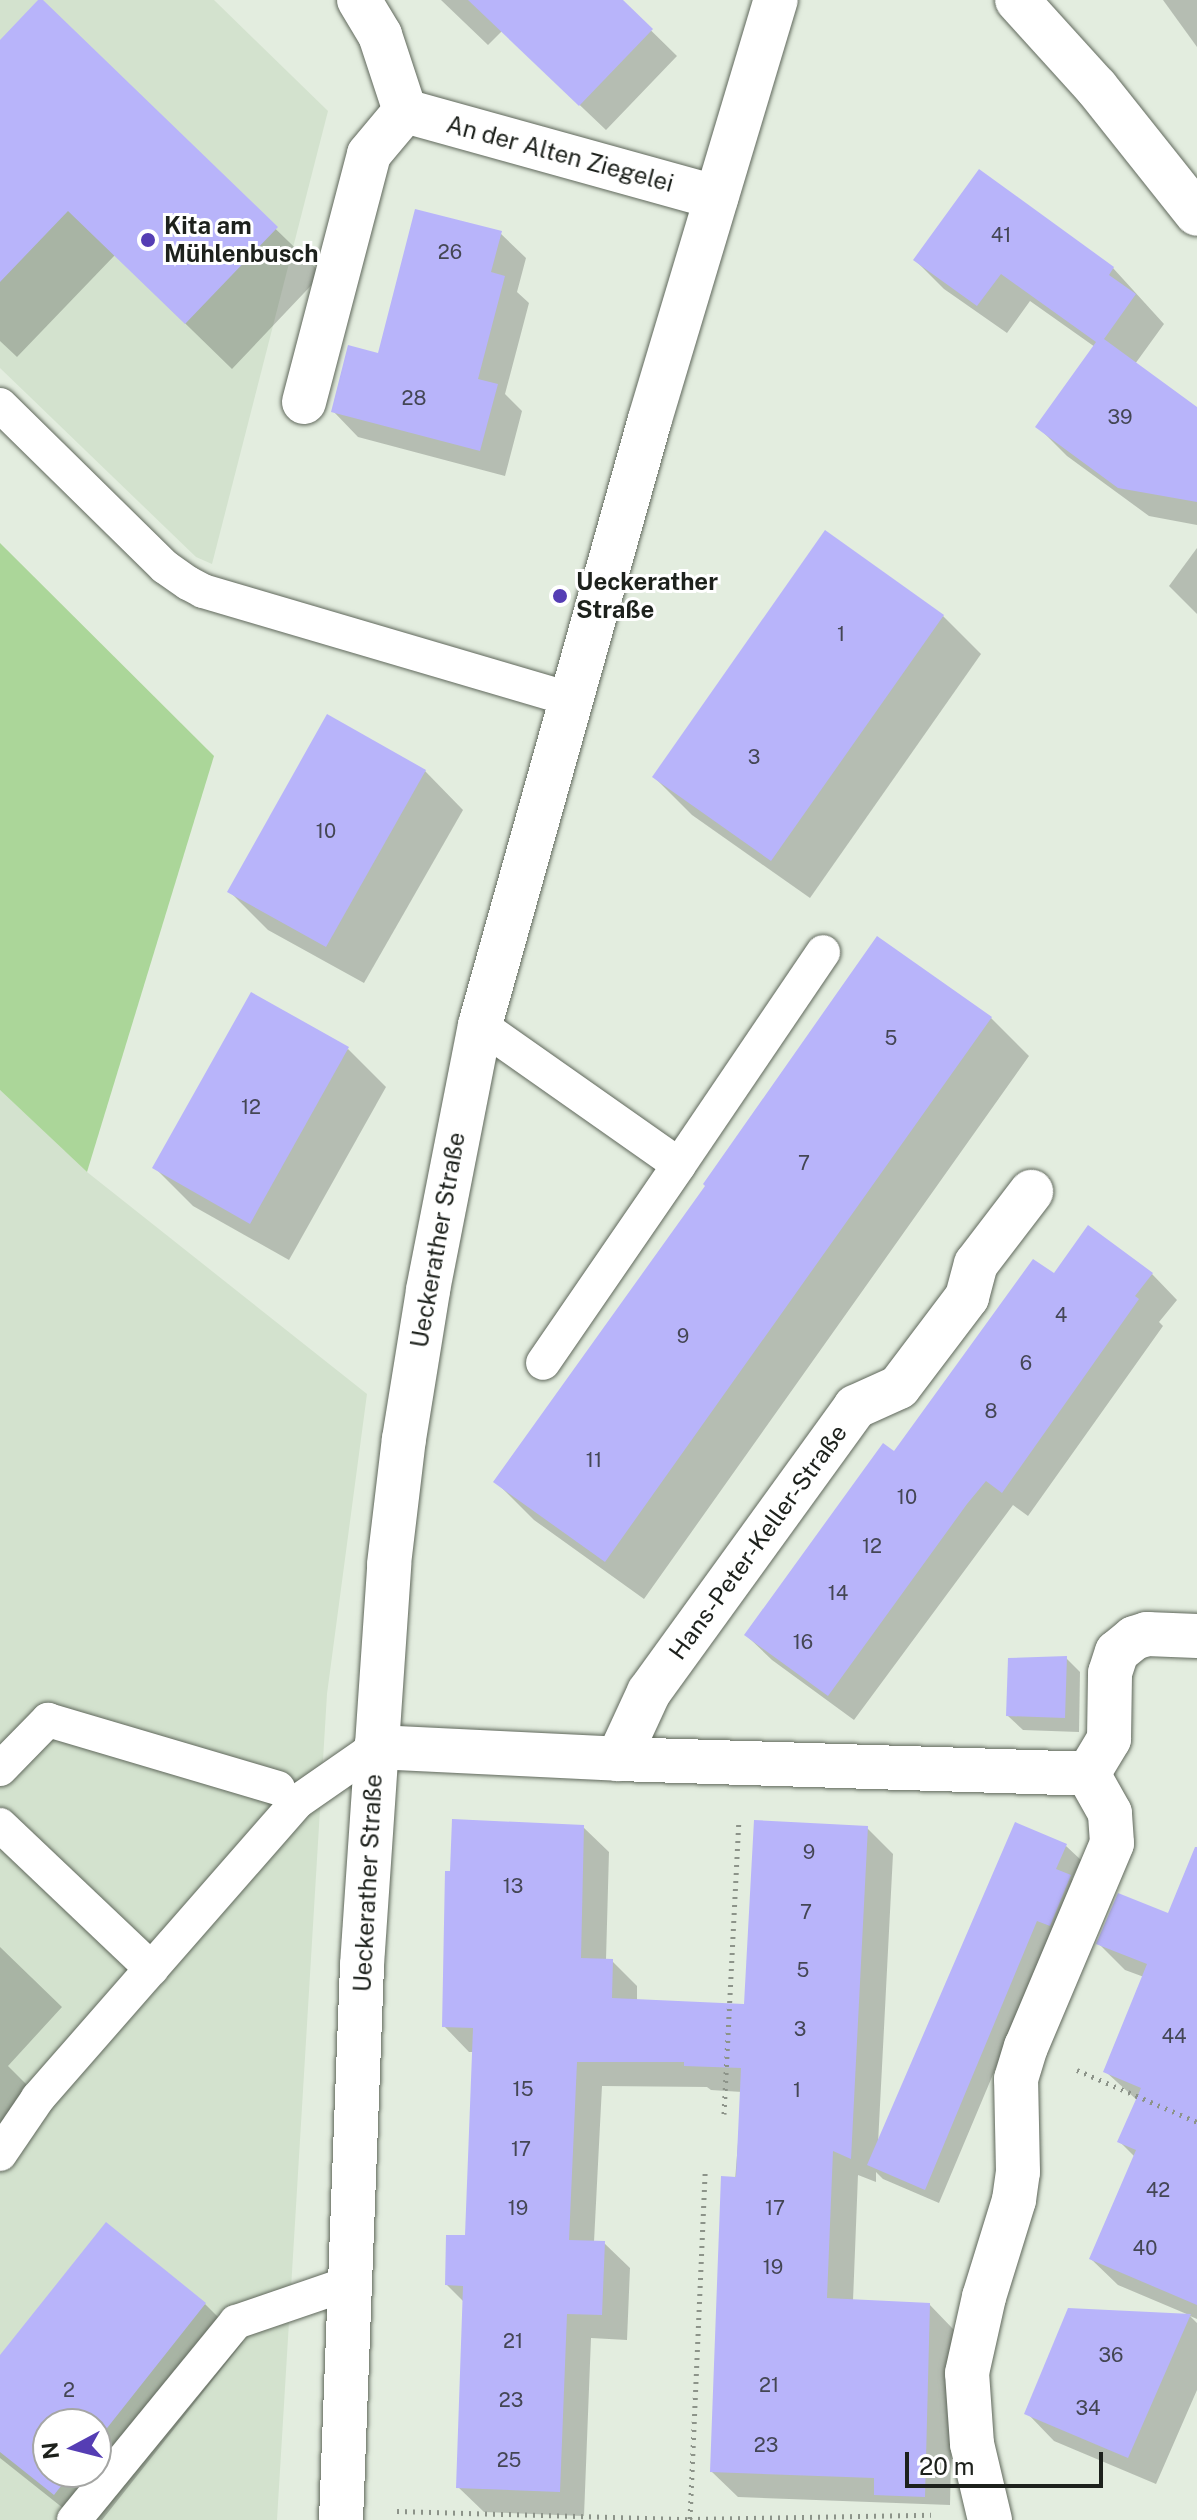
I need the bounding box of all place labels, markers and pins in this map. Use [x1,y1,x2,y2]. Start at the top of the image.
place label: Kita am Mühlenbusch [164,212,319,268]
marker: Kita am Mühlenbusch [139,231,157,249]
place label: Ueckerather Straße [576,568,718,624]
marker: Ueckerather Straße [551,587,569,605]

